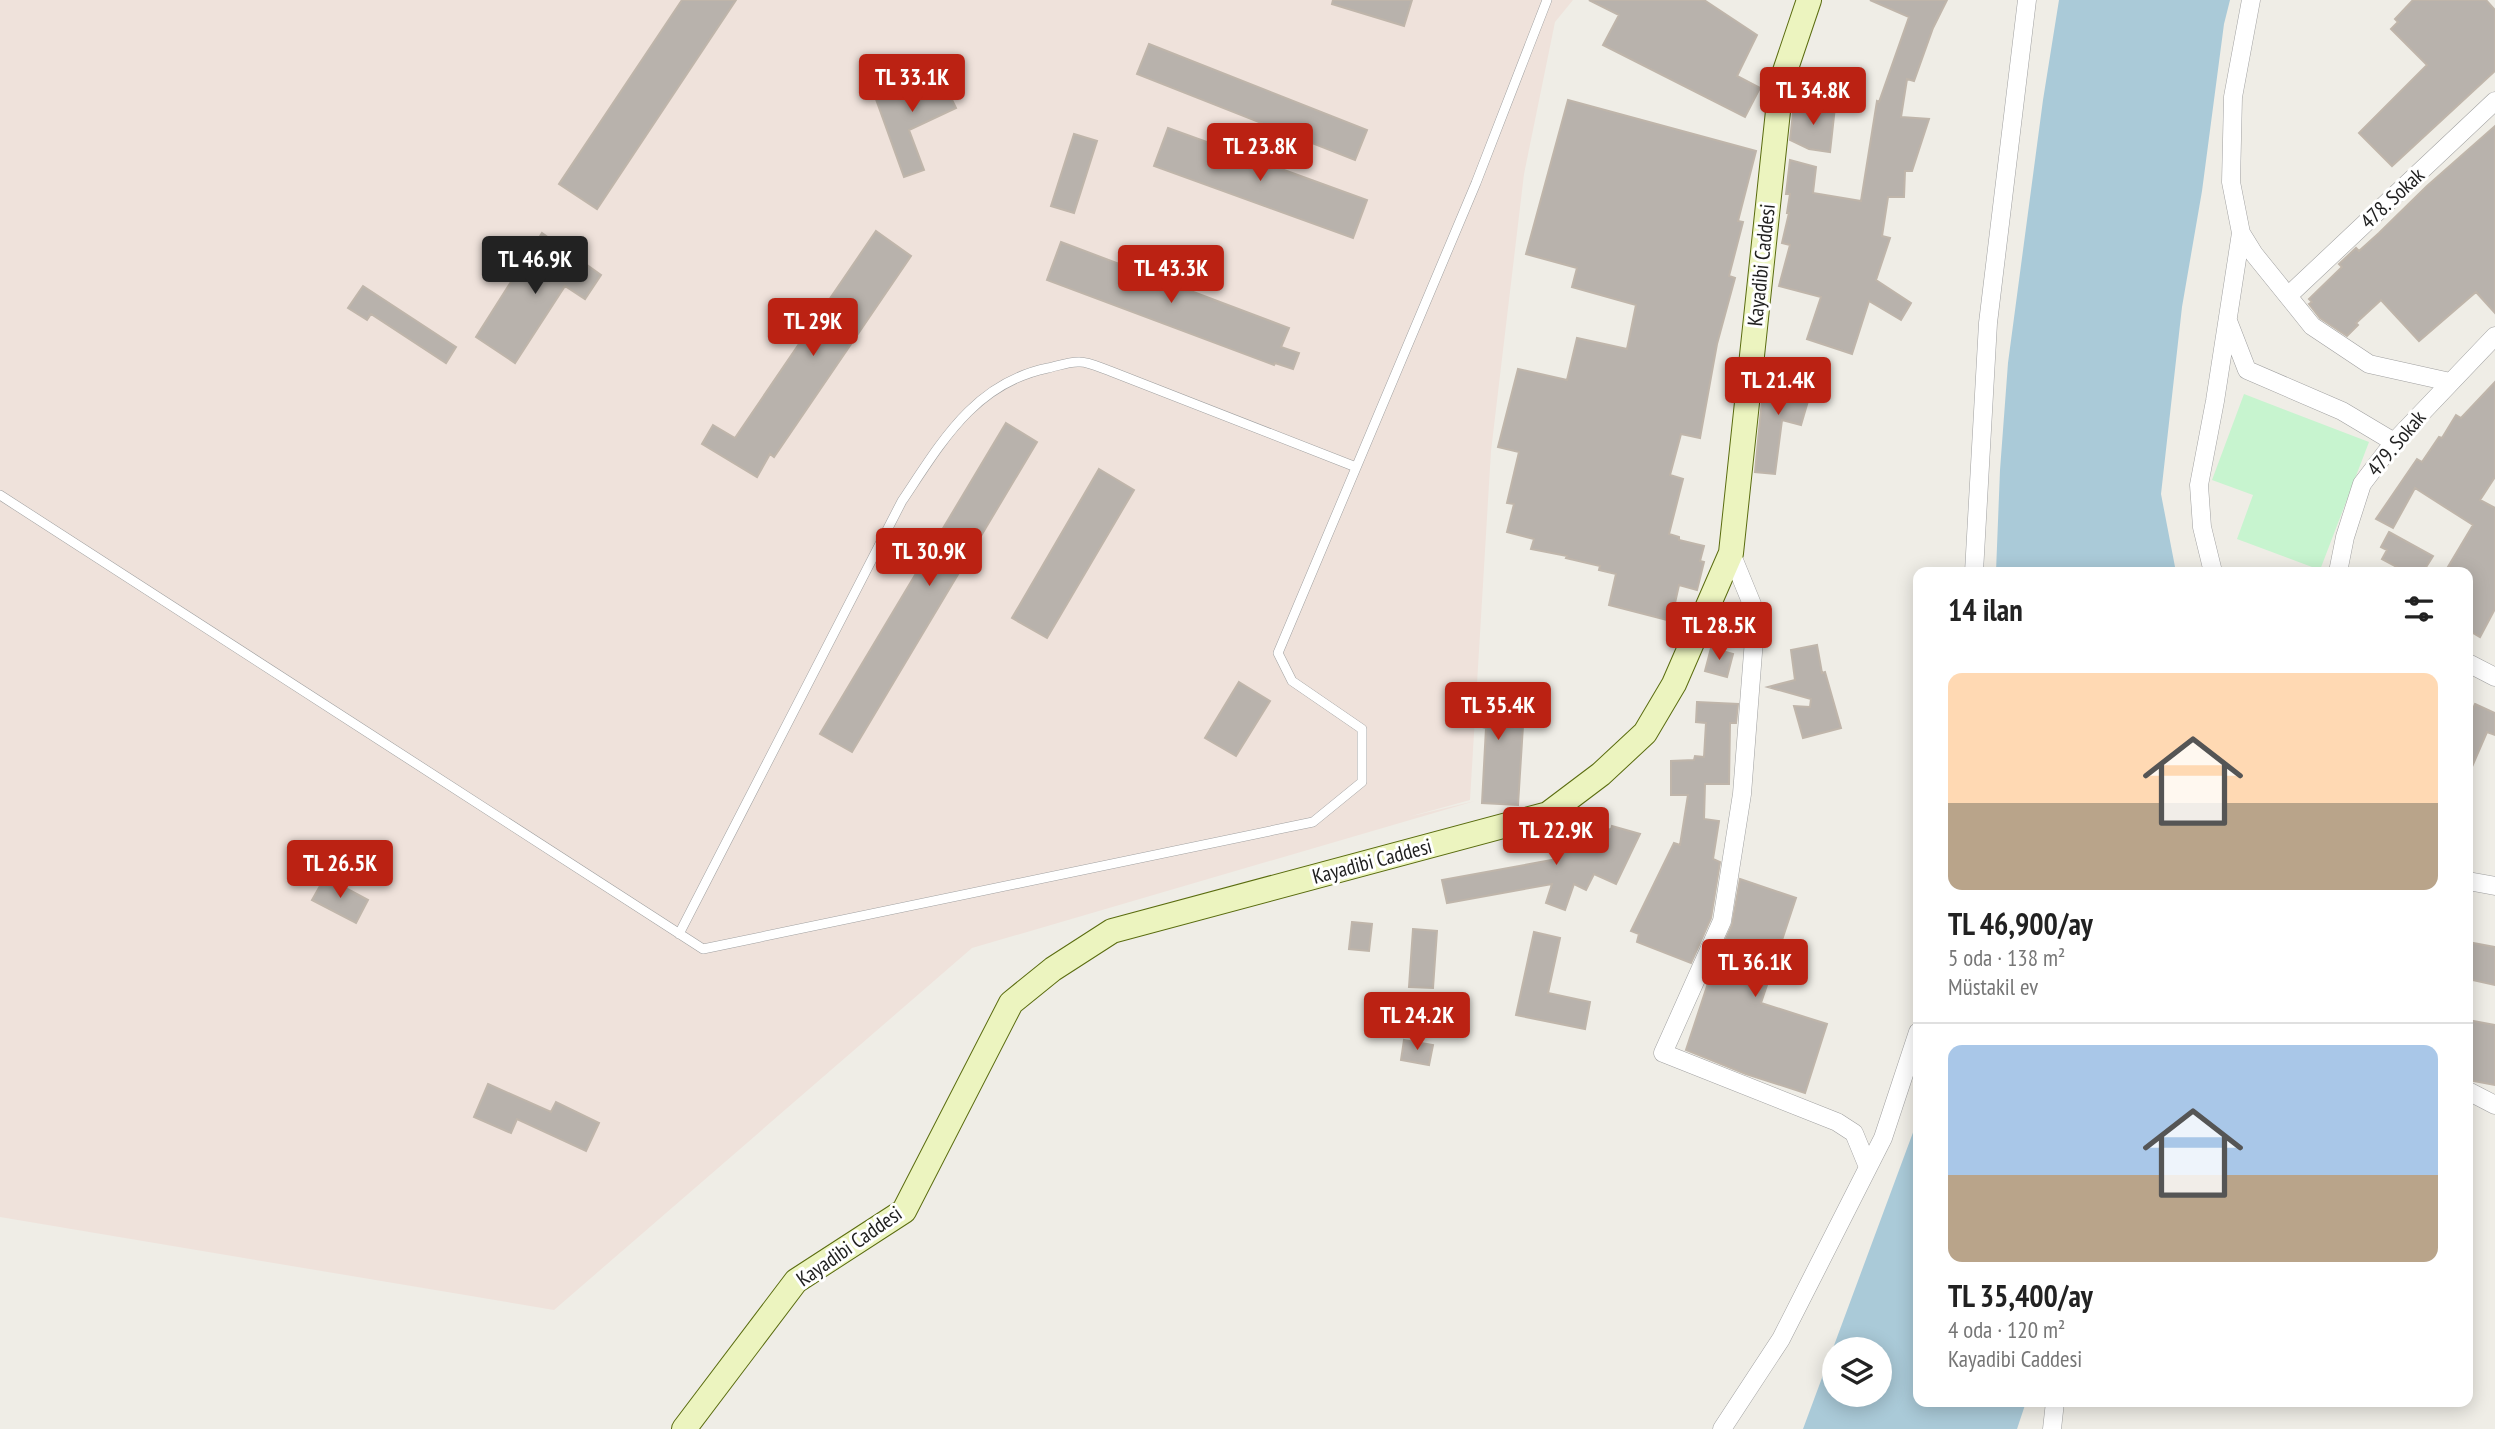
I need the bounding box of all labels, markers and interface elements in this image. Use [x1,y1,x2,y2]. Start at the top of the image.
pin: TL 33.1K [840,54,984,114]
text: TL 33.1K [875,62,949,91]
pin: TL 34.8K [1741,68,1885,127]
text: TL 34.8K [1776,75,1850,104]
pin: TL 23.8K [1188,124,1332,183]
text: TL 23.8K [1223,131,1297,160]
street label: 478. Sokak [2354,162,2430,234]
street label: Kayadibi Caddesi [1741,203,1781,327]
pin: TL 46.9K [463,236,607,296]
text: TL 46.9K [498,244,572,273]
pin: TL 43.3K [1099,246,1243,305]
text: TL 43.3K [1134,253,1208,282]
pin: TL 29K [756,298,870,358]
text: TL 29K [784,306,842,335]
pin: TL 21.4K [1706,358,1850,417]
text: TL 21.4K [1741,365,1815,394]
street label: 479. Sokak [2361,404,2431,482]
pin: TL 30.9K [857,528,1001,588]
text: TL 30.9K [892,536,966,565]
text: 14 ilan [1948,590,2023,629]
icon: filters [2400,590,2438,628]
pin: TL 28.5K [1647,602,1791,662]
text: TL 28.5K [1682,610,1756,639]
pin: TL 35.4K [1426,682,1570,742]
text: TL 35.4K [1461,690,1535,719]
icon: home [2130,718,2256,844]
pin: TL 22.9K [1484,808,1628,867]
text: TL 22.9K [1519,815,1593,844]
street label: Kayadibi Caddesi [1309,832,1435,890]
pin: TL 26.5K [268,841,412,900]
text: TL 26.5K [303,848,377,877]
text: TL 46,900/ay [1948,904,2093,943]
pin: TL 36.1K [1683,940,1827,999]
text: 5 oda · 138 m² [1948,943,2065,972]
text: TL 36.1K [1718,947,1792,976]
text: Müstakil ev [1948,972,2038,1001]
pin: TL 24.2K [1345,992,1489,1052]
text: TL 24.2K [1380,1000,1454,1029]
icon: home [2130,1090,2256,1216]
street label: Kayadibi Caddesi [791,1200,907,1292]
text: TL 35,400/ay [1948,1276,2093,1315]
text: 4 oda · 120 m² [1948,1315,2065,1344]
map controls [1822,1337,1892,1407]
button: layers [1822,1337,1892,1407]
text: Kayadibi Caddesi [1948,1344,2082,1373]

